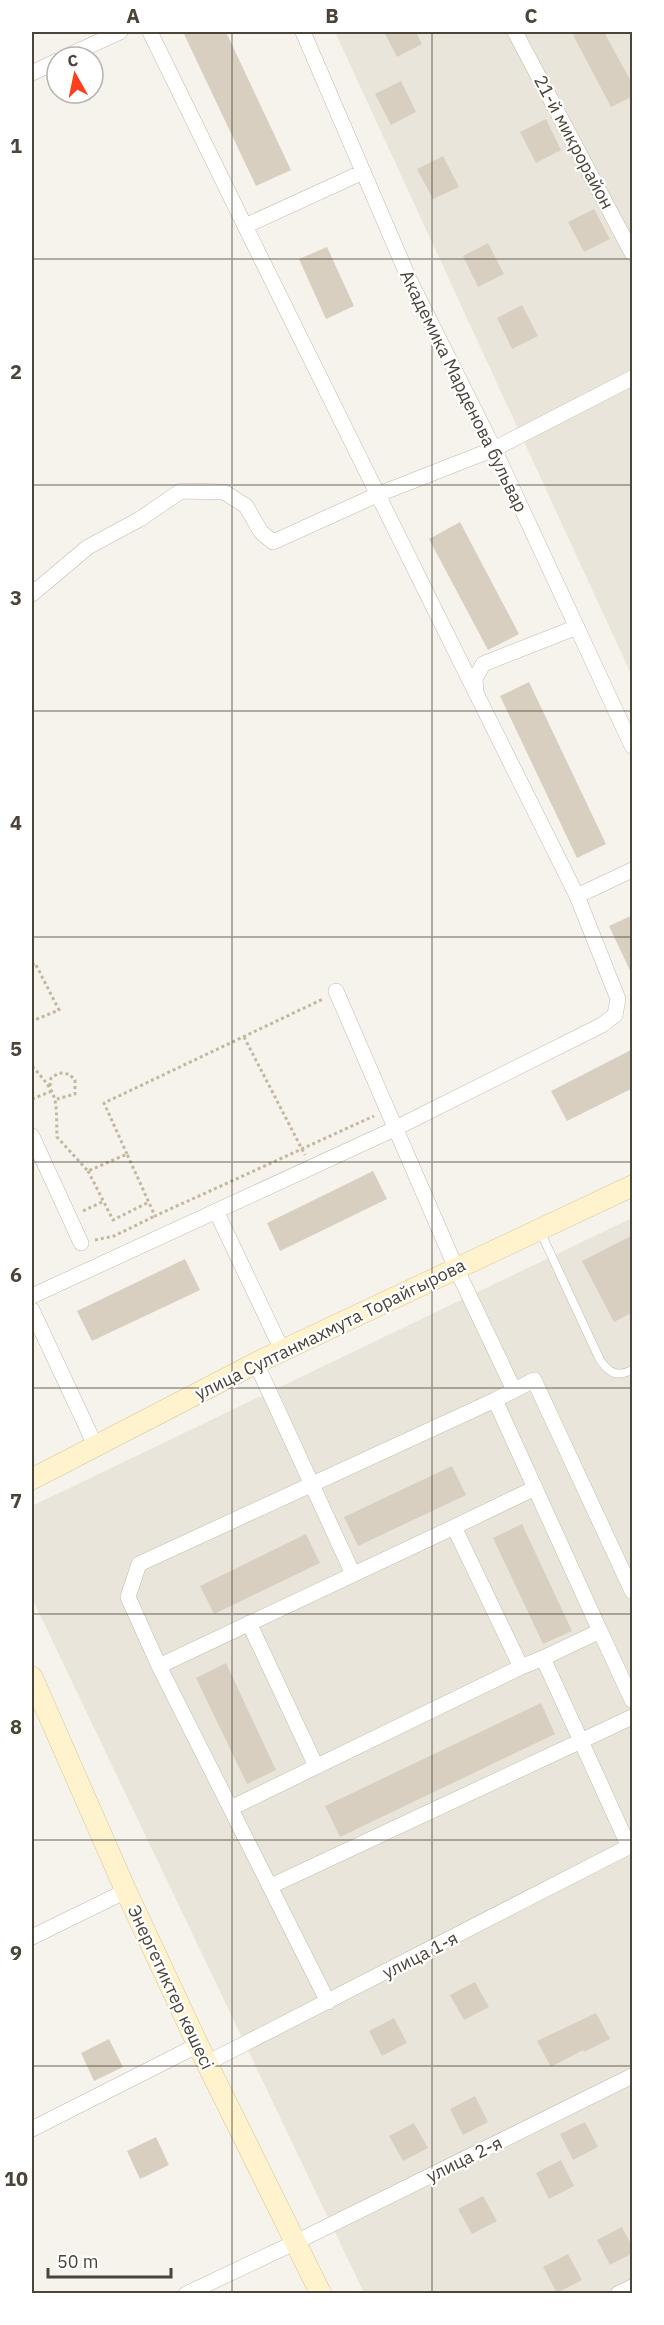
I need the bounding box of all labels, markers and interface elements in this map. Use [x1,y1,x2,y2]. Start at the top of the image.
text: A [126,2,140,29]
text: B [325,2,339,29]
text: C [524,2,538,29]
north arrow [45,45,105,105]
text: С [66,49,79,71]
street label: 21-й микрорайон [529,71,619,213]
text: 1 [10,132,22,159]
street label: Академика Марденова бульвар [395,266,533,516]
text: 2 [10,358,22,385]
text: 3 [10,584,22,611]
text: 4 [10,809,22,836]
text: 5 [10,1035,22,1062]
street label: улица Султанмахмута Торайгырова [191,1253,470,1405]
text: 6 [10,1261,22,1288]
text: 7 [10,1487,22,1514]
text: 8 [10,1713,22,1740]
street label: Энергетиктер көшесі [123,1901,219,2073]
street label: улица 1-я [378,1926,462,1984]
text: 9 [10,1939,22,1966]
street label: улица 2-я [422,2131,506,2187]
text: 10 [4,2165,28,2192]
scale bar [48,2241,171,2279]
text: 50 m [57,2250,99,2273]

